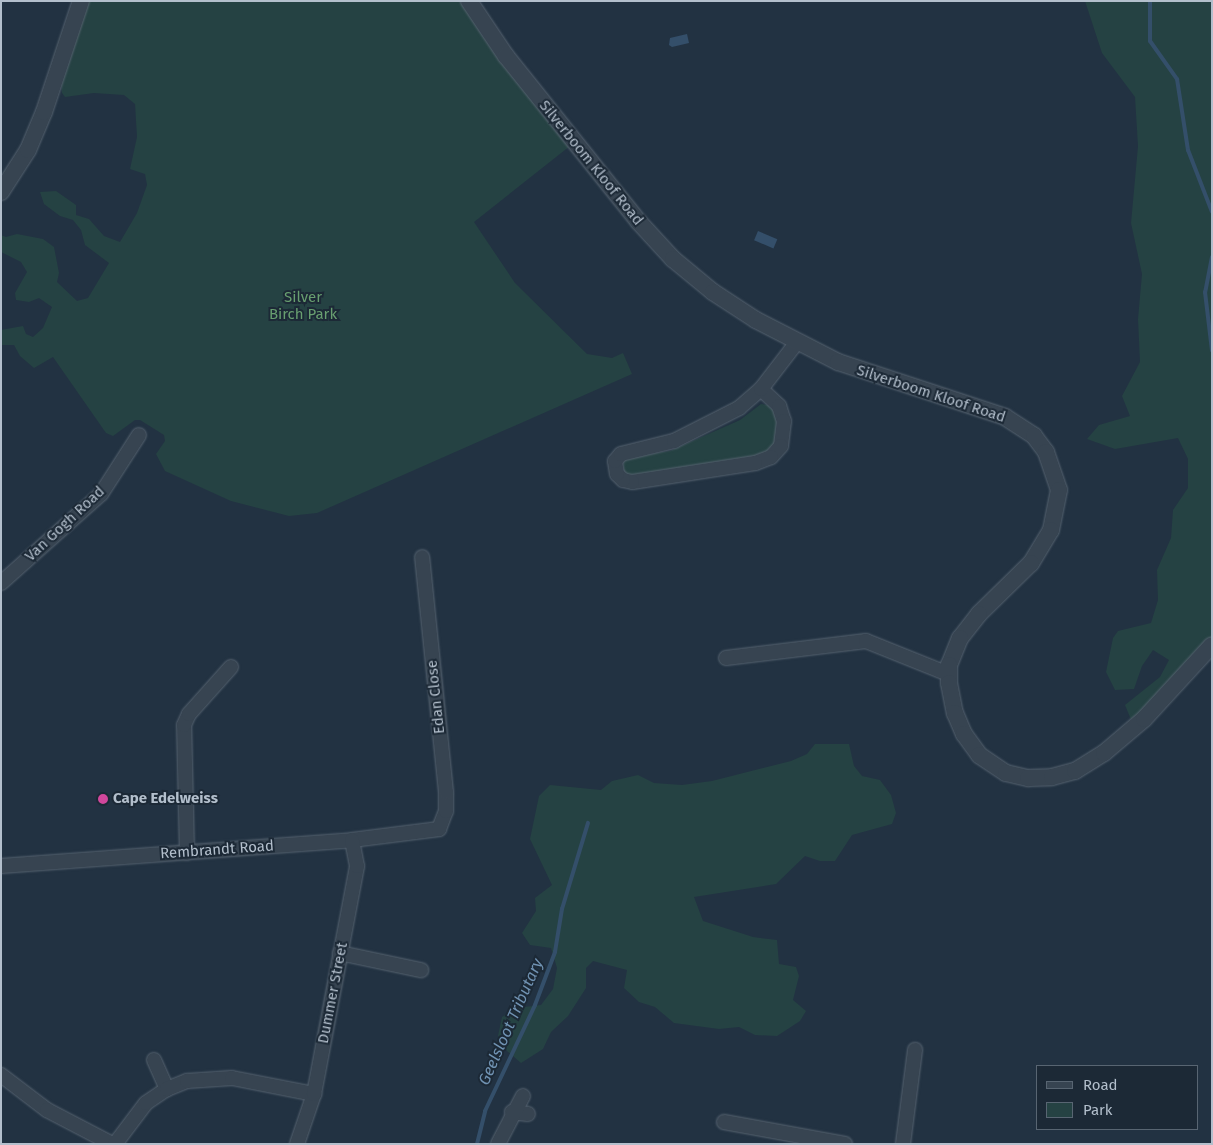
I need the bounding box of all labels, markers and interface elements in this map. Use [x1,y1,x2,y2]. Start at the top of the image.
street label: Silverboom Kloof Road [535,97,647,229]
park label: Silver Birch Park [269,288,337,323]
street label: Silverboom Kloof Road [854,361,1008,427]
street label: Van Gogh Road [22,483,108,565]
street label: Edan Close [423,659,449,735]
place label: Cape Edelweiss [113,790,218,808]
marker: Cape Edelweiss [97,793,109,805]
street label: Rembrandt Road [160,837,274,863]
street label: Dummer Street [314,941,352,1045]
water label: Geelsloot Tributary [474,956,548,1088]
legend [1036,1065,1198,1130]
text: Road [1083,1076,1118,1094]
text: Park [1083,1101,1113,1119]

